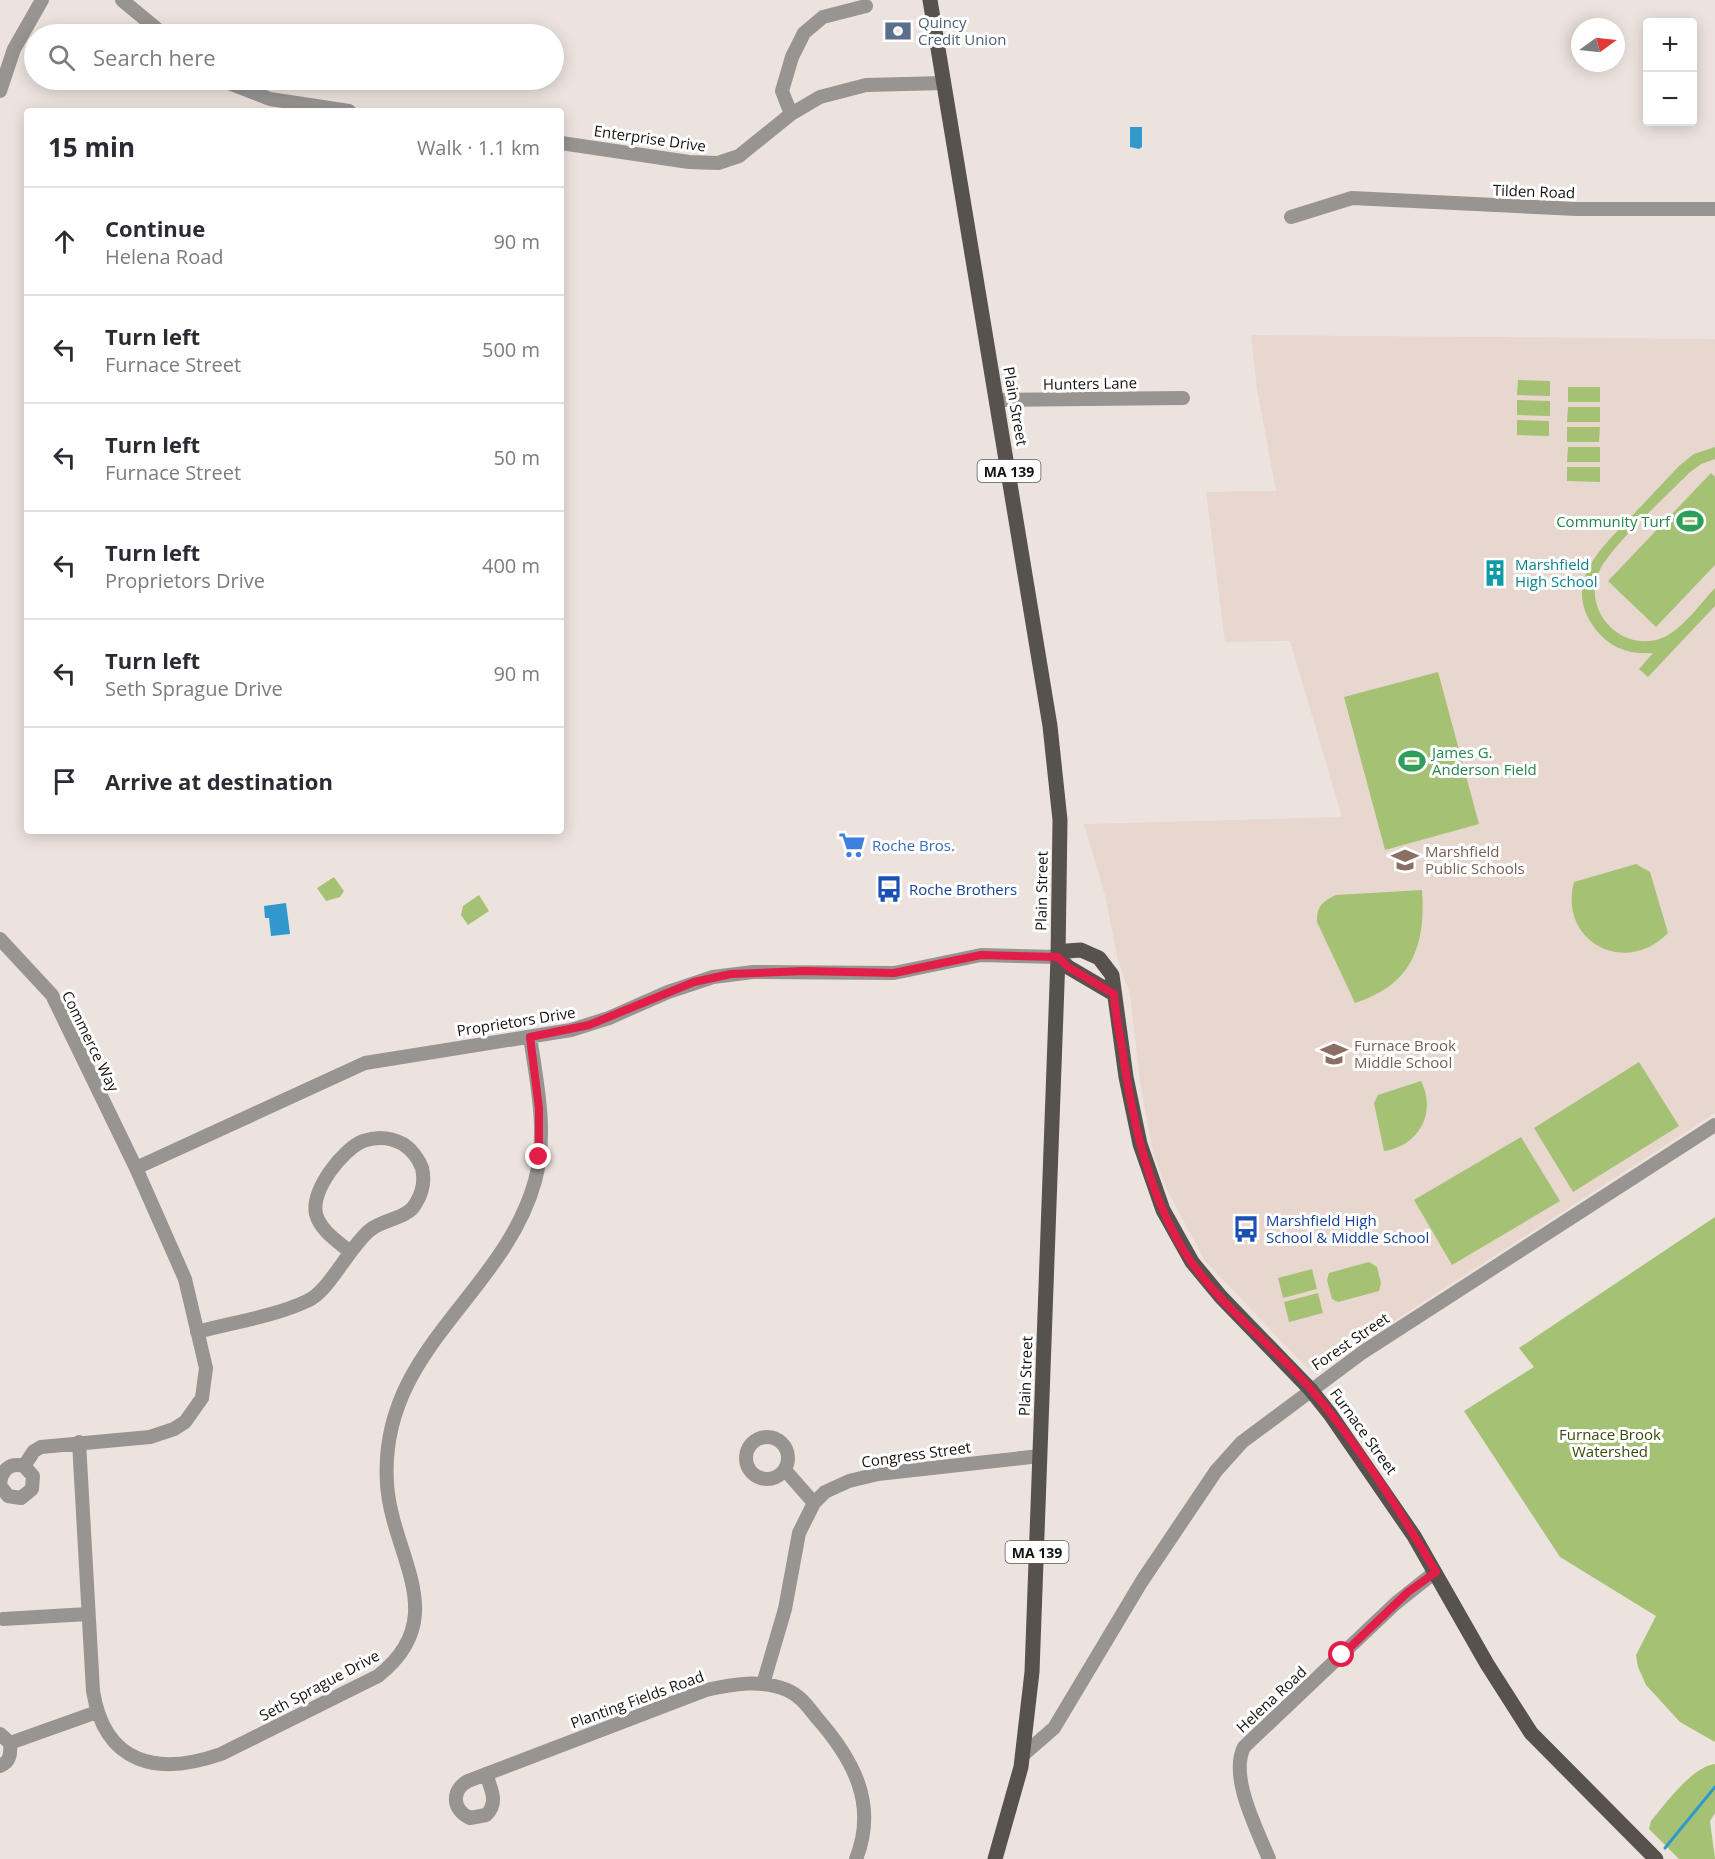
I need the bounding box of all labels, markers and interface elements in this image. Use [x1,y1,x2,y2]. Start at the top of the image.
place label: Quincy Credit Union [918,12,1006,49]
bank icon: Quincy Credit Union [883,16,913,46]
north arrow [1571,18,1625,72]
map controls [1643,18,1697,126]
button: + [1643,18,1697,72]
search box [24,24,564,90]
icon: search [45,41,78,74]
text: Search here [93,42,216,72]
button: − [1643,72,1697,126]
street label: Enterprise Drive [593,120,707,156]
text: 15 min [48,129,135,165]
text: Walk · 1.1 km [417,134,540,161]
street label: Tilden Road [1493,180,1575,202]
text: Continue [105,213,205,243]
icon: ahead [48,225,81,258]
text: 90 m [493,228,540,255]
text: Helena Road [105,243,224,270]
text: Turn left [105,321,200,351]
icon: left [48,333,81,366]
text: 500 m [482,336,540,363]
text: Furnace Street [105,351,241,378]
street label: Plain Street [999,365,1033,447]
street label: Hunters Lane [1043,372,1137,394]
text: Turn left [105,429,200,459]
icon: left [48,441,81,474]
text: 50 m [493,444,540,471]
text: Furnace Street [105,459,241,486]
road number: MA 139 [978,460,1040,482]
sports icon: Community Turf [1675,506,1705,536]
place label: Community Turf [1556,511,1671,531]
text: Turn left [105,537,200,567]
icon: left [48,549,81,582]
text: 400 m [482,552,540,579]
place label: Marshfield High School [1515,554,1598,591]
building icon: Marshfield High School [1480,558,1510,588]
text: Proprietors Drive [105,567,265,594]
text: Turn left [105,645,200,675]
icon: left [48,657,81,690]
text: 90 m [493,660,540,687]
text: Seth Sprague Drive [105,675,283,702]
place label: James G. Anderson Field [1430,742,1537,779]
sports icon: James G. Anderson Field [1397,746,1427,776]
icon: arrive [48,765,81,798]
text: Arrive at destination [105,766,333,796]
supermarket icon: Roche Bros. [837,830,867,860]
place label: Roche Bros. [872,835,955,855]
place label: Marshfield Public Schools [1425,841,1525,878]
school or university icon: Marshfield Public Schools [1390,845,1420,875]
street label: Plain Street [1030,851,1052,931]
bus stop icon: Roche Brothers [874,874,904,904]
place label: Roche Brothers [909,879,1017,899]
street label: Commerce Way [58,987,124,1095]
street label: Proprietors Drive [455,1002,577,1040]
place label: Furnace Brook Middle School [1354,1035,1456,1072]
school or university icon: Furnace Brook Middle School [1319,1039,1349,1069]
route end [525,1143,551,1169]
place label: Marshfield High School & Middle School [1266,1210,1429,1247]
bus stop icon: Marshfield High School & Middle School [1231,1214,1261,1244]
street label: Forest Street [1307,1308,1393,1374]
street label: Plain Street [1014,1336,1036,1416]
street label: Furnace Street [1326,1384,1402,1478]
park label: Furnace Brook Watershed [1559,1424,1661,1461]
street label: Congress Street [860,1436,972,1472]
road number: MA 139 [1006,1541,1068,1563]
route start [1328,1641,1354,1667]
street label: Seth Sprague Drive [255,1645,383,1725]
street label: Helena Road [1232,1661,1310,1737]
street label: Planting Fields Road [568,1666,706,1732]

